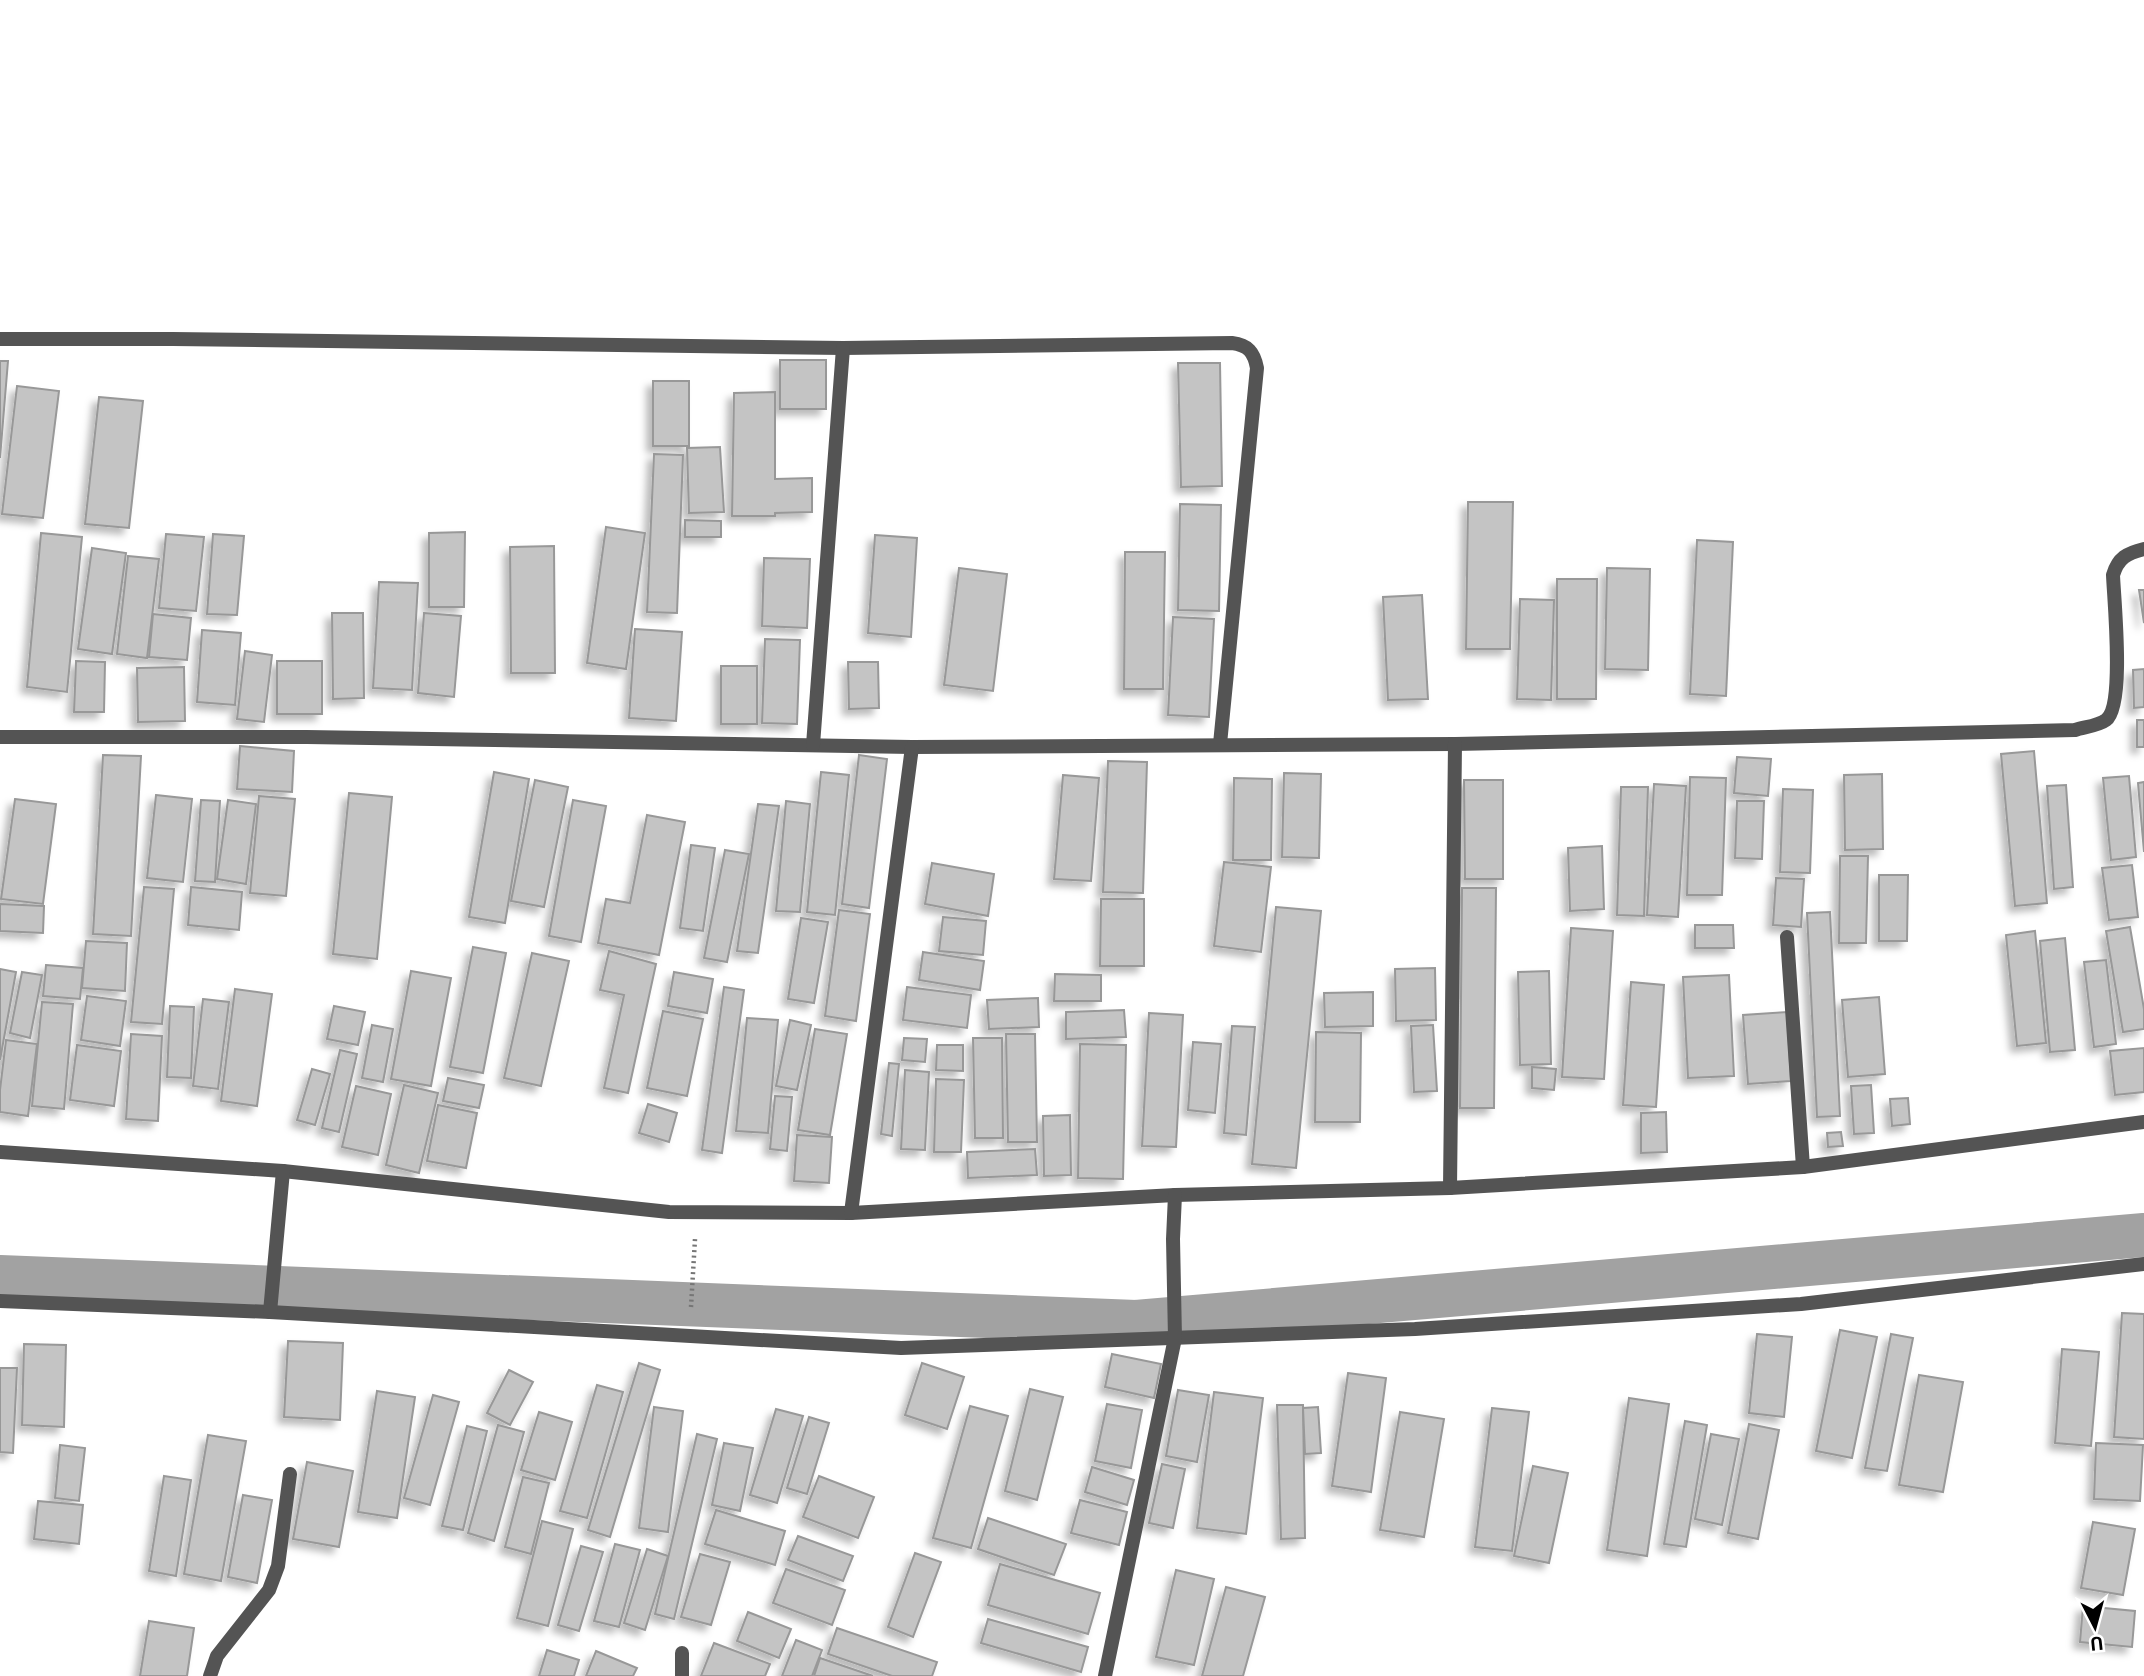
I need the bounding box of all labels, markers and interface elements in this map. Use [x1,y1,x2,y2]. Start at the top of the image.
north arrow [2060,1592,2130,1662]
text: U [2089,1631,2104,1656]

